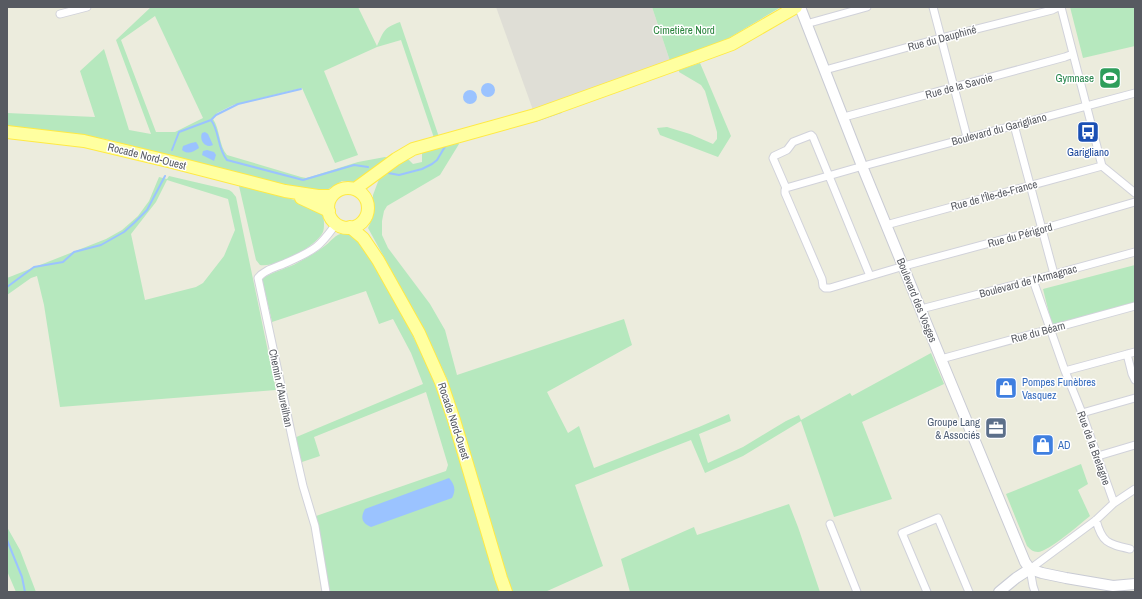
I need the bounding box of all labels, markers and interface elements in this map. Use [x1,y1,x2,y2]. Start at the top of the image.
street label: Rue du Dauphiné [906,22,978,54]
park label: Cimetière Nord [653,23,715,37]
sports icon: Gymnase [1097,65,1123,91]
street label: Rue de la Savoie [924,70,994,102]
place label: Gymnase [1055,71,1094,85]
street label: Boulevard du Garigliano [950,110,1048,148]
bus stop icon: Garigliano [1075,119,1101,145]
street label: Rocade Nord-Ouest [106,140,188,173]
place label: Garigliano [1067,145,1109,159]
street label: Rue de l'Île-de-France [949,177,1039,213]
street label: Rue du Périgord [986,220,1054,250]
street label: Boulevard des Vosges [894,256,940,345]
street label: Boulevard de l'Armagnac [978,261,1079,301]
street label: Rue du Béarn [1009,318,1067,346]
street label: Chemin d'Aureilhan [266,348,296,428]
shop icon: Pompes Funèbres Vasquez [993,375,1019,401]
place label: Pompes Funèbres Vasquez [1022,375,1096,402]
street label: Rocade Nord-Ouest [435,381,473,462]
street label: Rue de la Bretagne [1074,409,1114,487]
place label: Groupe Lang & Associés [927,415,980,442]
office icon: Groupe Lang & Associés [983,415,1009,441]
shop icon: AD [1030,432,1056,458]
place label: AD [1057,438,1071,452]

